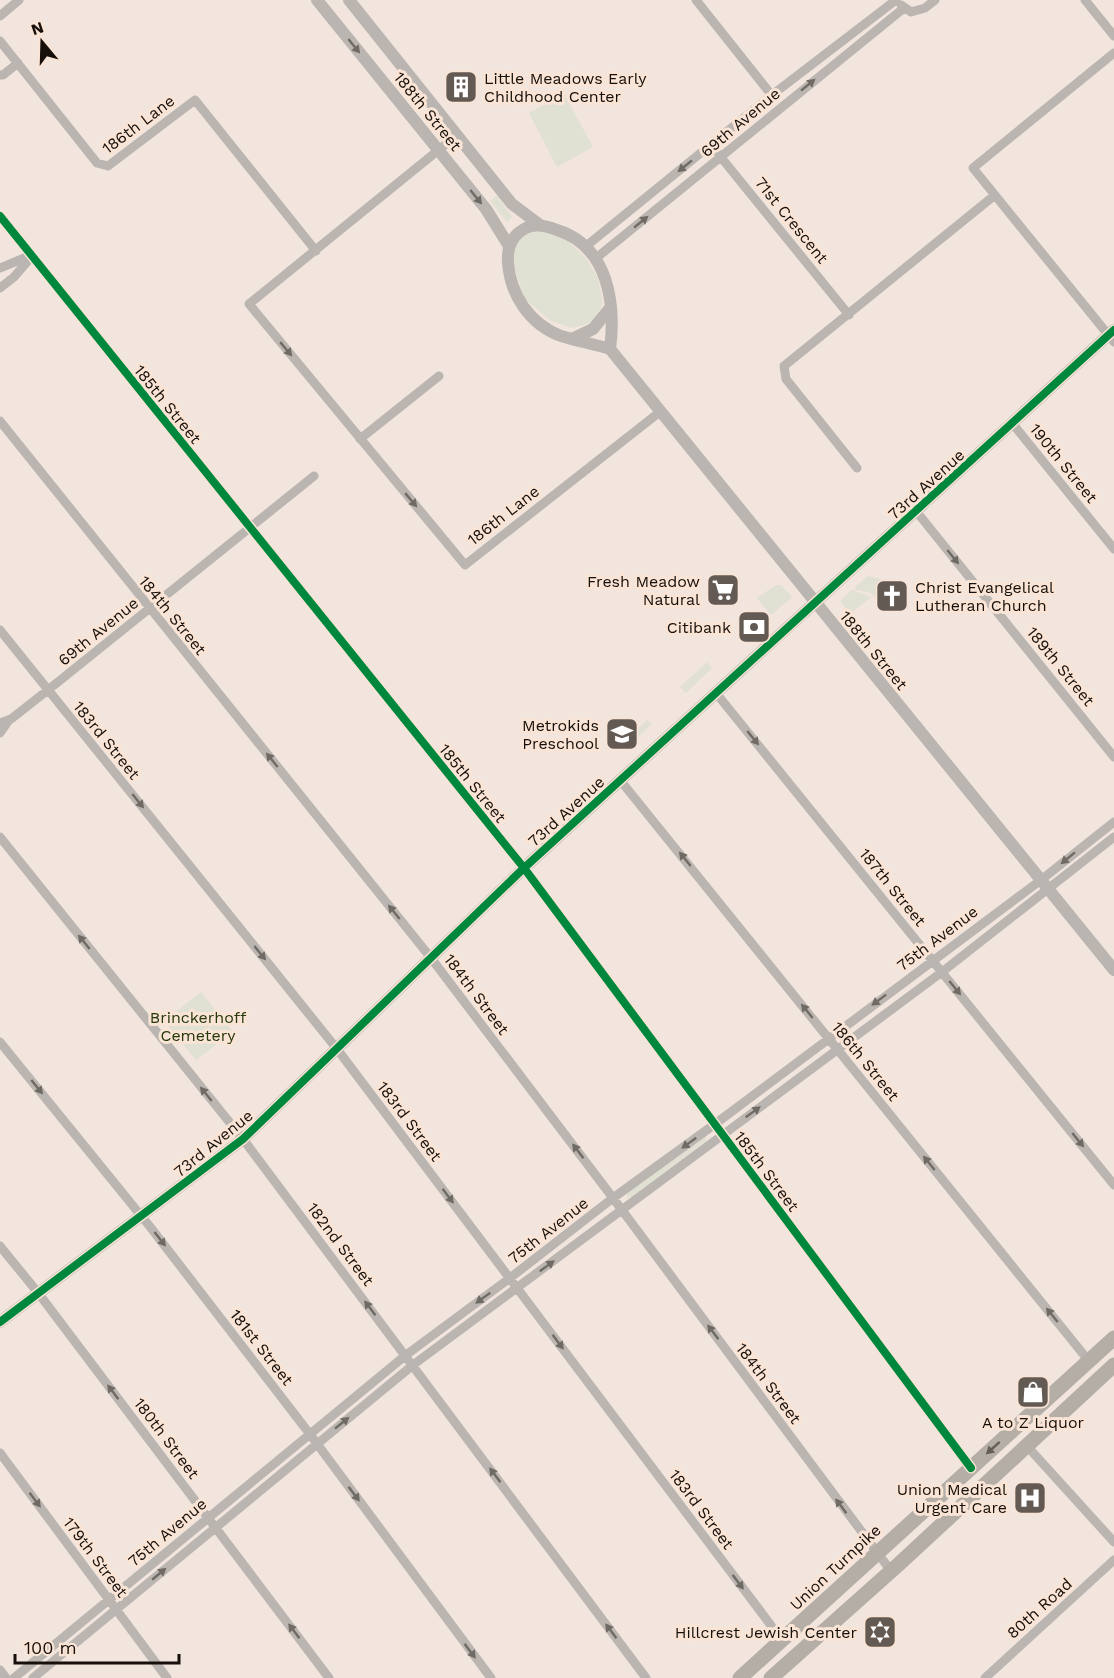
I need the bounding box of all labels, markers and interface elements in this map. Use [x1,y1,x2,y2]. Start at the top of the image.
north arrow [12,12,72,72]
text: N [29,17,46,39]
one-way arrow [347,38,359,53]
street label: 188th Street [390,68,465,155]
building icon: Little Meadows Early Childhood Center [443,69,479,105]
place label: Little Meadows Early Childhood Center [484,69,647,106]
one-way arrow [800,79,816,92]
street label: 69th Avenue [697,84,784,161]
street label: 186th Lane [98,91,178,158]
one-way arrow [677,159,693,172]
street label: 71st Crescent [751,173,832,267]
one-way arrow [469,190,482,205]
one-way arrow [633,216,648,229]
one-way arrow [279,342,292,357]
street label: 185th Street [130,361,205,448]
street label: 190th Street [1026,420,1101,507]
street label: 73rd Avenue [884,445,968,524]
street label: 186th Lane [464,482,543,549]
one-way arrow [404,492,417,508]
one-way arrow [946,549,959,564]
street label: 184th Street [135,572,210,659]
place label: Fresh Meadow Natural [587,572,700,609]
supermarket icon: Fresh Meadow Natural [705,572,741,608]
church icon: Christ Evangelical Lutheran Church [874,578,910,614]
place label: Christ Evangelical Lutheran Church [915,578,1054,615]
street label: 69th Avenue [54,593,142,669]
street label: 188th Street [836,607,911,694]
bank icon: Citibank [736,609,772,645]
place label: Citibank [667,618,731,637]
street label: 189th Street [1023,623,1098,710]
street label: 183rd Street [69,697,144,783]
place label: Metrokids Preschool [522,716,599,753]
school or university icon: Metrokids Preschool [604,716,640,752]
one-way arrow [747,731,759,746]
street label: 185th Street [435,740,510,827]
one-way arrow [266,753,278,768]
street label: 73rd Avenue [524,772,608,851]
one-way arrow [131,793,144,809]
street label: 187th Street [855,845,930,930]
one-way arrow [1061,851,1076,864]
one-way arrow [679,852,691,867]
street label: 75th Avenue [893,902,981,975]
one-way arrow [388,905,401,920]
one-way arrow [78,934,91,950]
one-way arrow [253,945,266,960]
street label: 184th Street [440,950,513,1039]
one-way arrow [948,980,961,995]
one-way arrow [871,994,887,1006]
one-way arrow [801,1003,814,1019]
park label: Brinckerhoff Cemetery [150,1008,247,1045]
street label: 186th Street [828,1018,903,1105]
street label: 183rd Street [373,1078,446,1165]
one-way arrow [30,1079,43,1094]
one-way arrow [200,1086,213,1102]
street label: 73rd Avenue [170,1106,257,1181]
one-way arrow [746,1106,761,1118]
street label: 185th Street [730,1127,803,1215]
one-way arrow [1071,1132,1084,1148]
one-way arrow [682,1137,698,1149]
one-way arrow [572,1144,584,1159]
one-way arrow [923,1155,936,1171]
one-way arrow [442,1188,454,1204]
street label: 75th Avenue [505,1193,592,1268]
street label: 182nd Street [303,1199,378,1290]
one-way arrow [153,1231,165,1246]
one-way arrow [539,1261,554,1273]
one-way arrow [476,1292,492,1304]
one-way arrow [365,1301,377,1316]
street label: 181st Street [226,1306,297,1389]
one-way arrow [1045,1307,1058,1323]
one-way arrow [707,1325,719,1340]
one-way arrow [551,1334,563,1349]
street label: 184th Street [732,1339,805,1428]
shop icon: A to Z Liquor [1015,1374,1051,1410]
one-way arrow [107,1384,119,1400]
street label: 180th Street [130,1394,203,1483]
place label: A to Z Liquor [982,1413,1085,1432]
one-way arrow [334,1416,350,1429]
one-way arrow [986,1440,1000,1454]
street label: 183rd Street [665,1466,738,1553]
one-way arrow [489,1467,501,1483]
place label: Union Medical Urgent Care [897,1480,1007,1517]
hospital icon: Union Medical Urgent Care [1012,1480,1048,1516]
one-way arrow [348,1486,360,1502]
one-way arrow [29,1492,41,1508]
street label: 75th Avenue [124,1494,210,1571]
one-way arrow [835,1498,848,1514]
street label: 179th Street [59,1514,132,1601]
street label: Union Turnpike [786,1520,885,1614]
one-way arrow [151,1567,167,1580]
one-way arrow [731,1574,743,1589]
street label: 80th Road [1003,1574,1076,1643]
synagogue icon: Hillcrest Jewish Center [862,1614,898,1650]
place label: Hillcrest Jewish Center [675,1623,857,1642]
one-way arrow [288,1624,300,1640]
one-way arrow [606,1624,618,1639]
scale bar [15,1627,178,1665]
text: 100 m [24,1637,77,1658]
one-way arrow [464,1643,476,1658]

